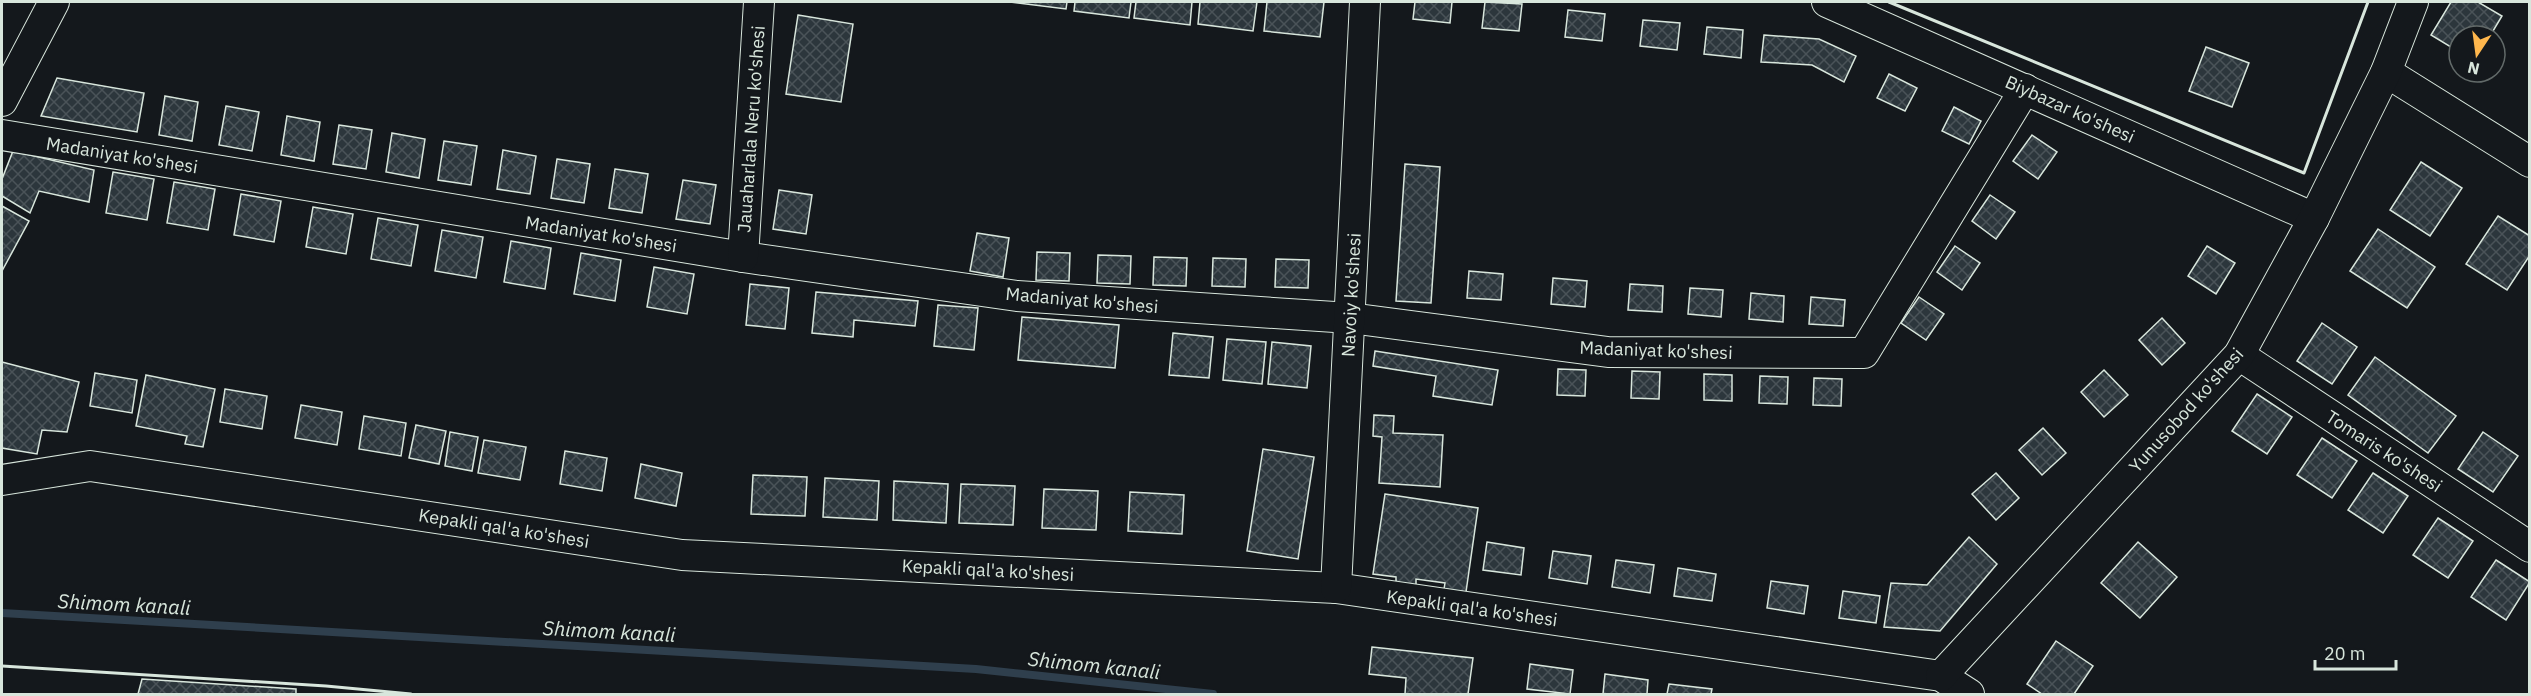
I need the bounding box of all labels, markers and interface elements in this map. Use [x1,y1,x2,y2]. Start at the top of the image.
north arrow [2447,24,2507,84]
street label: Jauaharlala Neru ko'shesi [732,25,770,233]
text: N [2466,58,2482,80]
street label: Biybazar ko'shesi [2002,70,2138,148]
street label: Madaniyat ko'shesi [44,132,200,178]
street label: Madaniyat ko'shesi [523,211,679,257]
street label: Navoiy ko'shesi [1336,232,1366,358]
street label: Madaniyat ko'shesi [1005,282,1159,318]
street label: Madaniyat ko'shesi [1579,336,1733,364]
street label: Yunusobod ko'shesi [2124,343,2248,477]
street label: Tomaris ko'shesi [2322,405,2446,497]
street label: Kepakli qal'a ko'shesi [417,503,591,553]
street label: Kepakli qal'a ko'shesi [901,554,1075,586]
street label: Kepakli qal'a ko'shesi [1385,585,1559,631]
water label: Shimom kanali [57,587,192,621]
water label: Shimom kanali [542,614,677,648]
scale bar [2315,633,2396,671]
text: 20 m [2324,642,2366,665]
water label: Shimom kanali [1026,645,1162,685]

